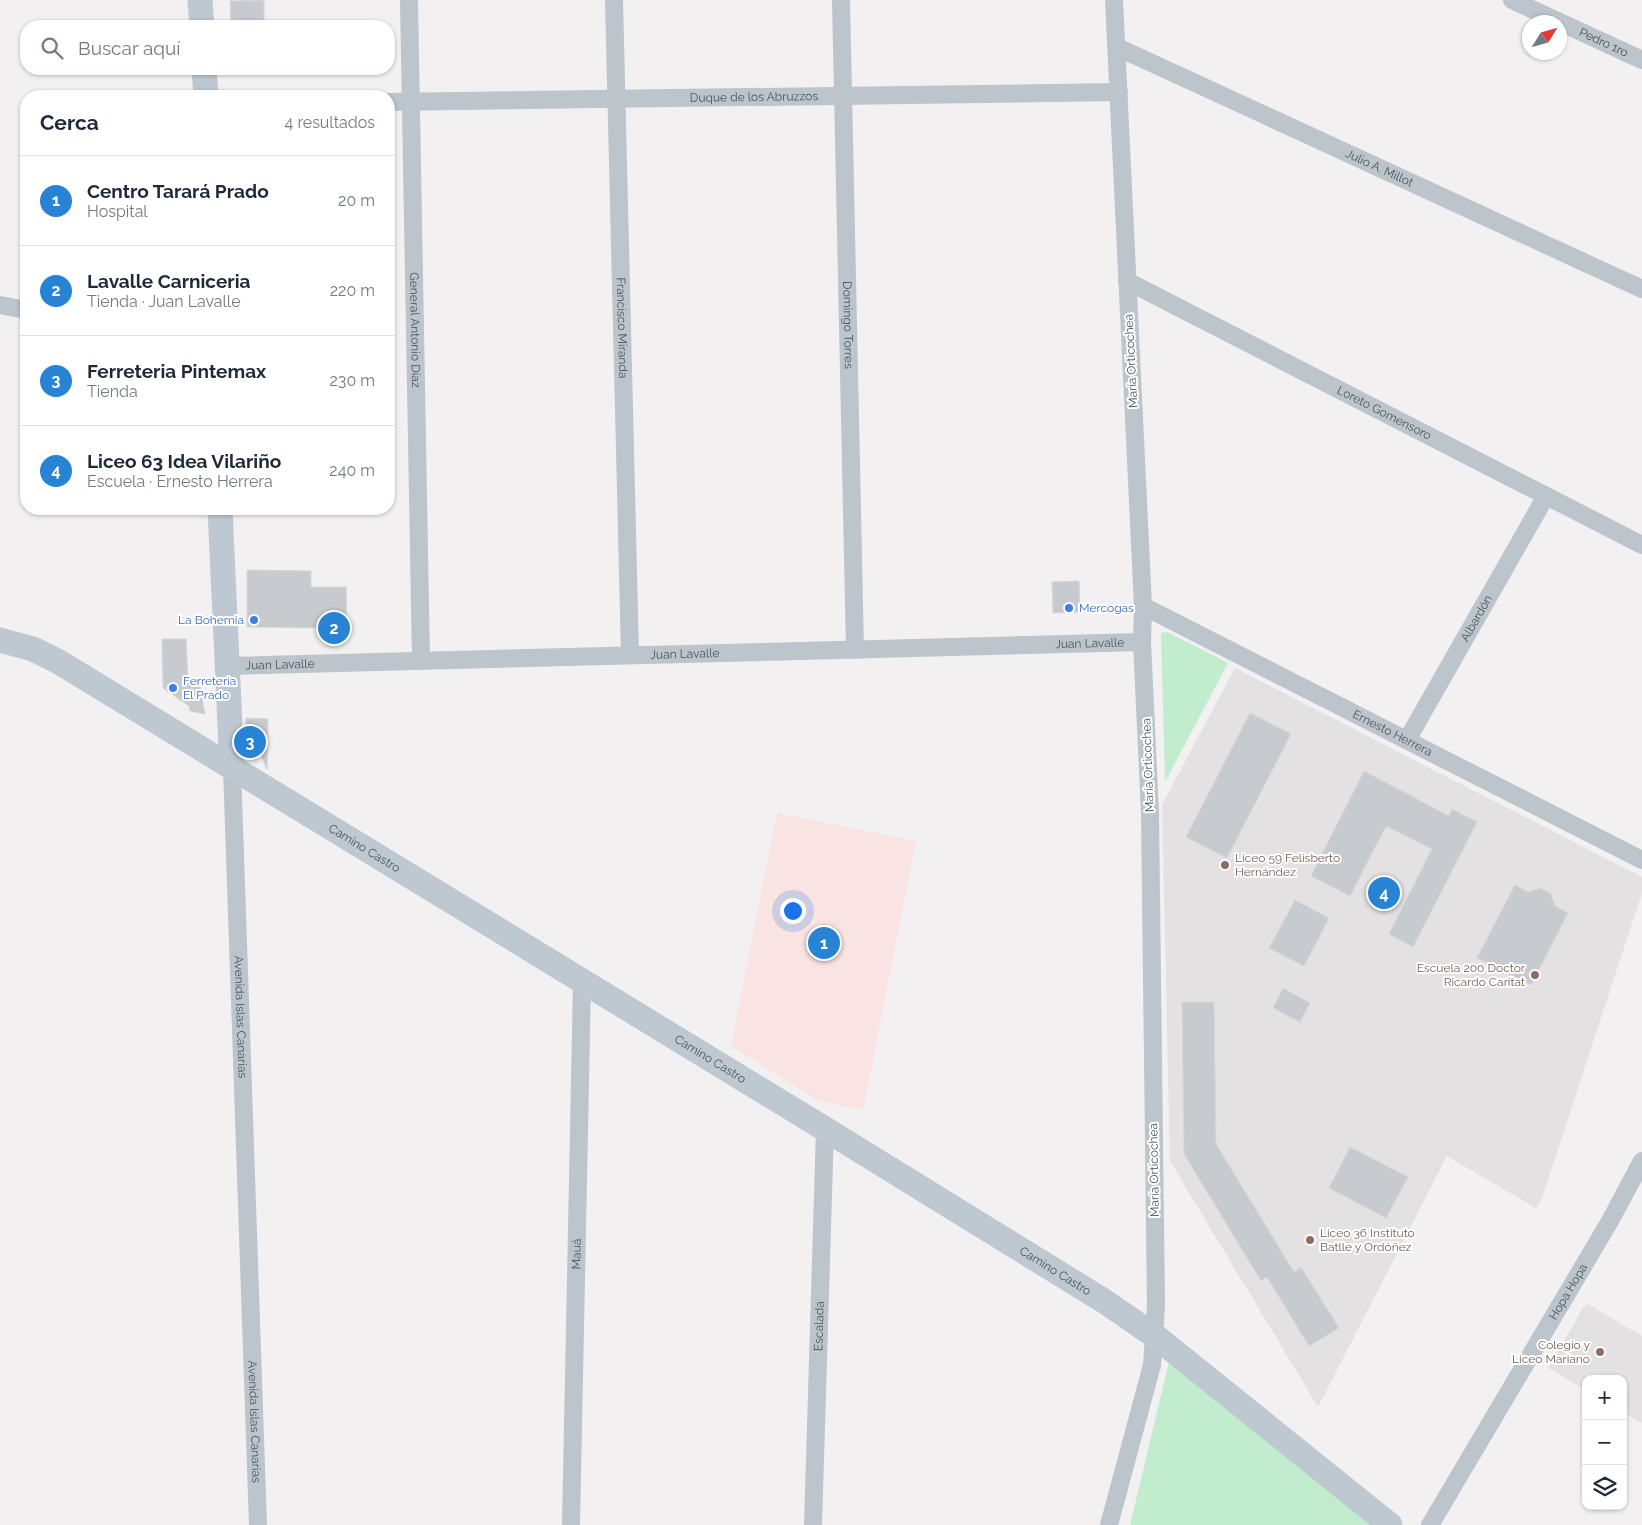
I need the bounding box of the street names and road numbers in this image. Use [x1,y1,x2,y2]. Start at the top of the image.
street label: Pedro 1ro [1577,25,1630,60]
street label: Duque de los Abruzzos [690,89,818,105]
street label: Julio A. Millot [1343,146,1415,190]
street label: General Antonio Díaz [407,272,423,388]
street label: Francisco Miranda [614,277,630,379]
street label: Domingo Torres [840,281,856,369]
street label: María Orticochea [1122,314,1140,408]
street label: Loreto Gomensoro [1335,383,1434,443]
street label: Albardón [1458,593,1495,644]
street label: Juan Lavalle [1055,635,1124,651]
street label: Juan Lavalle [650,646,720,662]
street label: Juan Lavalle [245,657,315,672]
street label: Ernesto Herrera [1350,707,1435,759]
street label: María Orticochea [1139,718,1157,812]
street label: Camino Castro [326,821,403,875]
street label: Avenida Islas Canarias [231,955,250,1079]
street label: Camino Castro [672,1032,749,1086]
street label: María Orticochea [1146,1123,1162,1217]
street label: Mauá [569,1239,584,1270]
street label: Camino Castro [1017,1244,1094,1298]
street label: Hopa Hopa [1546,1261,1590,1322]
street label: Escalada [811,1301,827,1351]
street label: Avenida Islas Canarias [245,1360,264,1483]

